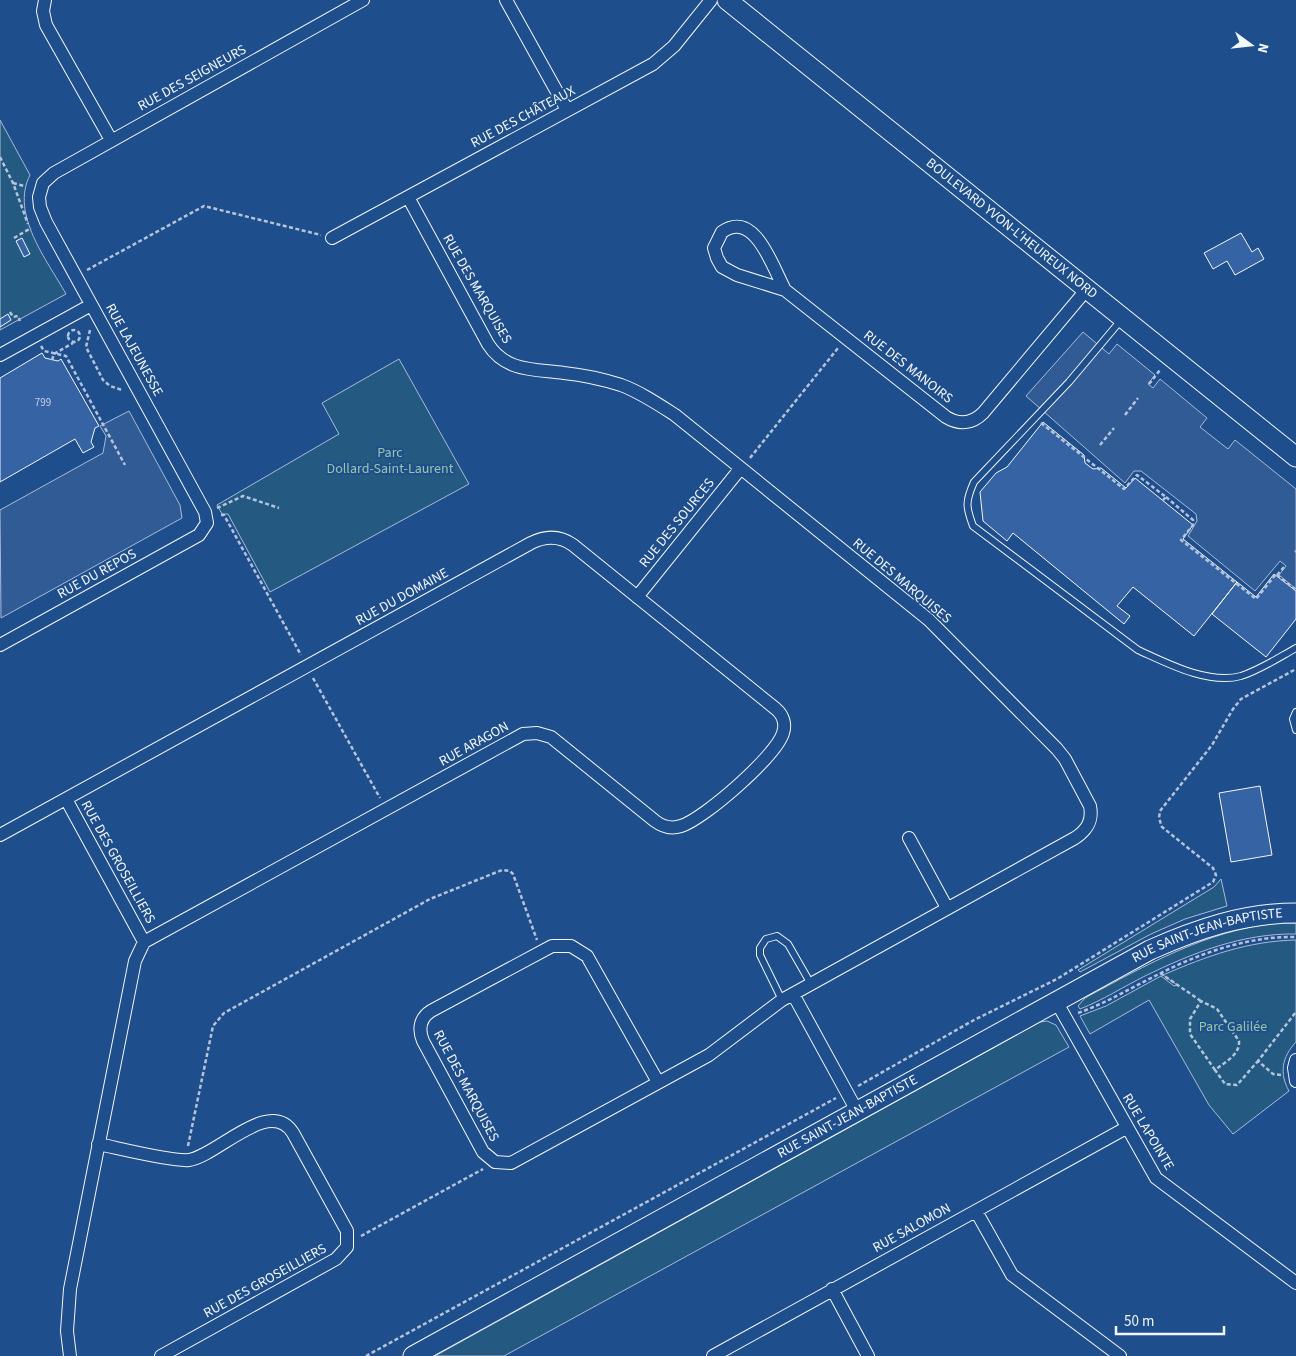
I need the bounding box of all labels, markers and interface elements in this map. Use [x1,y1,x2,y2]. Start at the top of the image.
north arrow [1226,20,1276,70]
street label: RUE DES SEIGNEURS [134,40,250,116]
text: N [1252,41,1273,55]
street label: RUE DES CHÂTEAUX [467,81,579,153]
street label: BOULEVARD YVON-L'HEUREUX NORD [921,153,1102,304]
street label: RUE DES MARQUISES [437,231,517,347]
street label: RUE LAJEUNESSE [100,300,168,400]
street label: RUE DES MANOIRS [859,326,957,408]
house number: 799 [35,395,51,410]
park label: Parc Dollard-Saint-Laurent [327,443,454,479]
street label: RUE DES SOURCES [635,474,719,572]
street label: RUE DES MARQUISES [848,534,956,628]
street label: RUE DU REPOS [54,544,140,604]
street label: RUE DU DOMAINE [352,563,452,631]
street label: RUE ARAGON [435,717,513,771]
street label: RUE DES GROSEILLIERS [76,797,160,927]
street label: RUE SAINT-JEAN-BAPTISTE [1128,903,1283,968]
park label: Parc Galilée [1199,1017,1267,1037]
street label: RUE DES MARQUISES [428,1027,504,1145]
street label: RUE SAINT-JEAN-BAPTISTE [774,1070,921,1163]
street label: RUE LAPOINTE [1117,1090,1179,1174]
street label: RUE SALOMON [869,1198,955,1258]
street label: RUE DES GROSEILLIERS [200,1239,330,1323]
scale bar [1116,1304,1224,1336]
text: 50 m [1124,1311,1154,1332]

